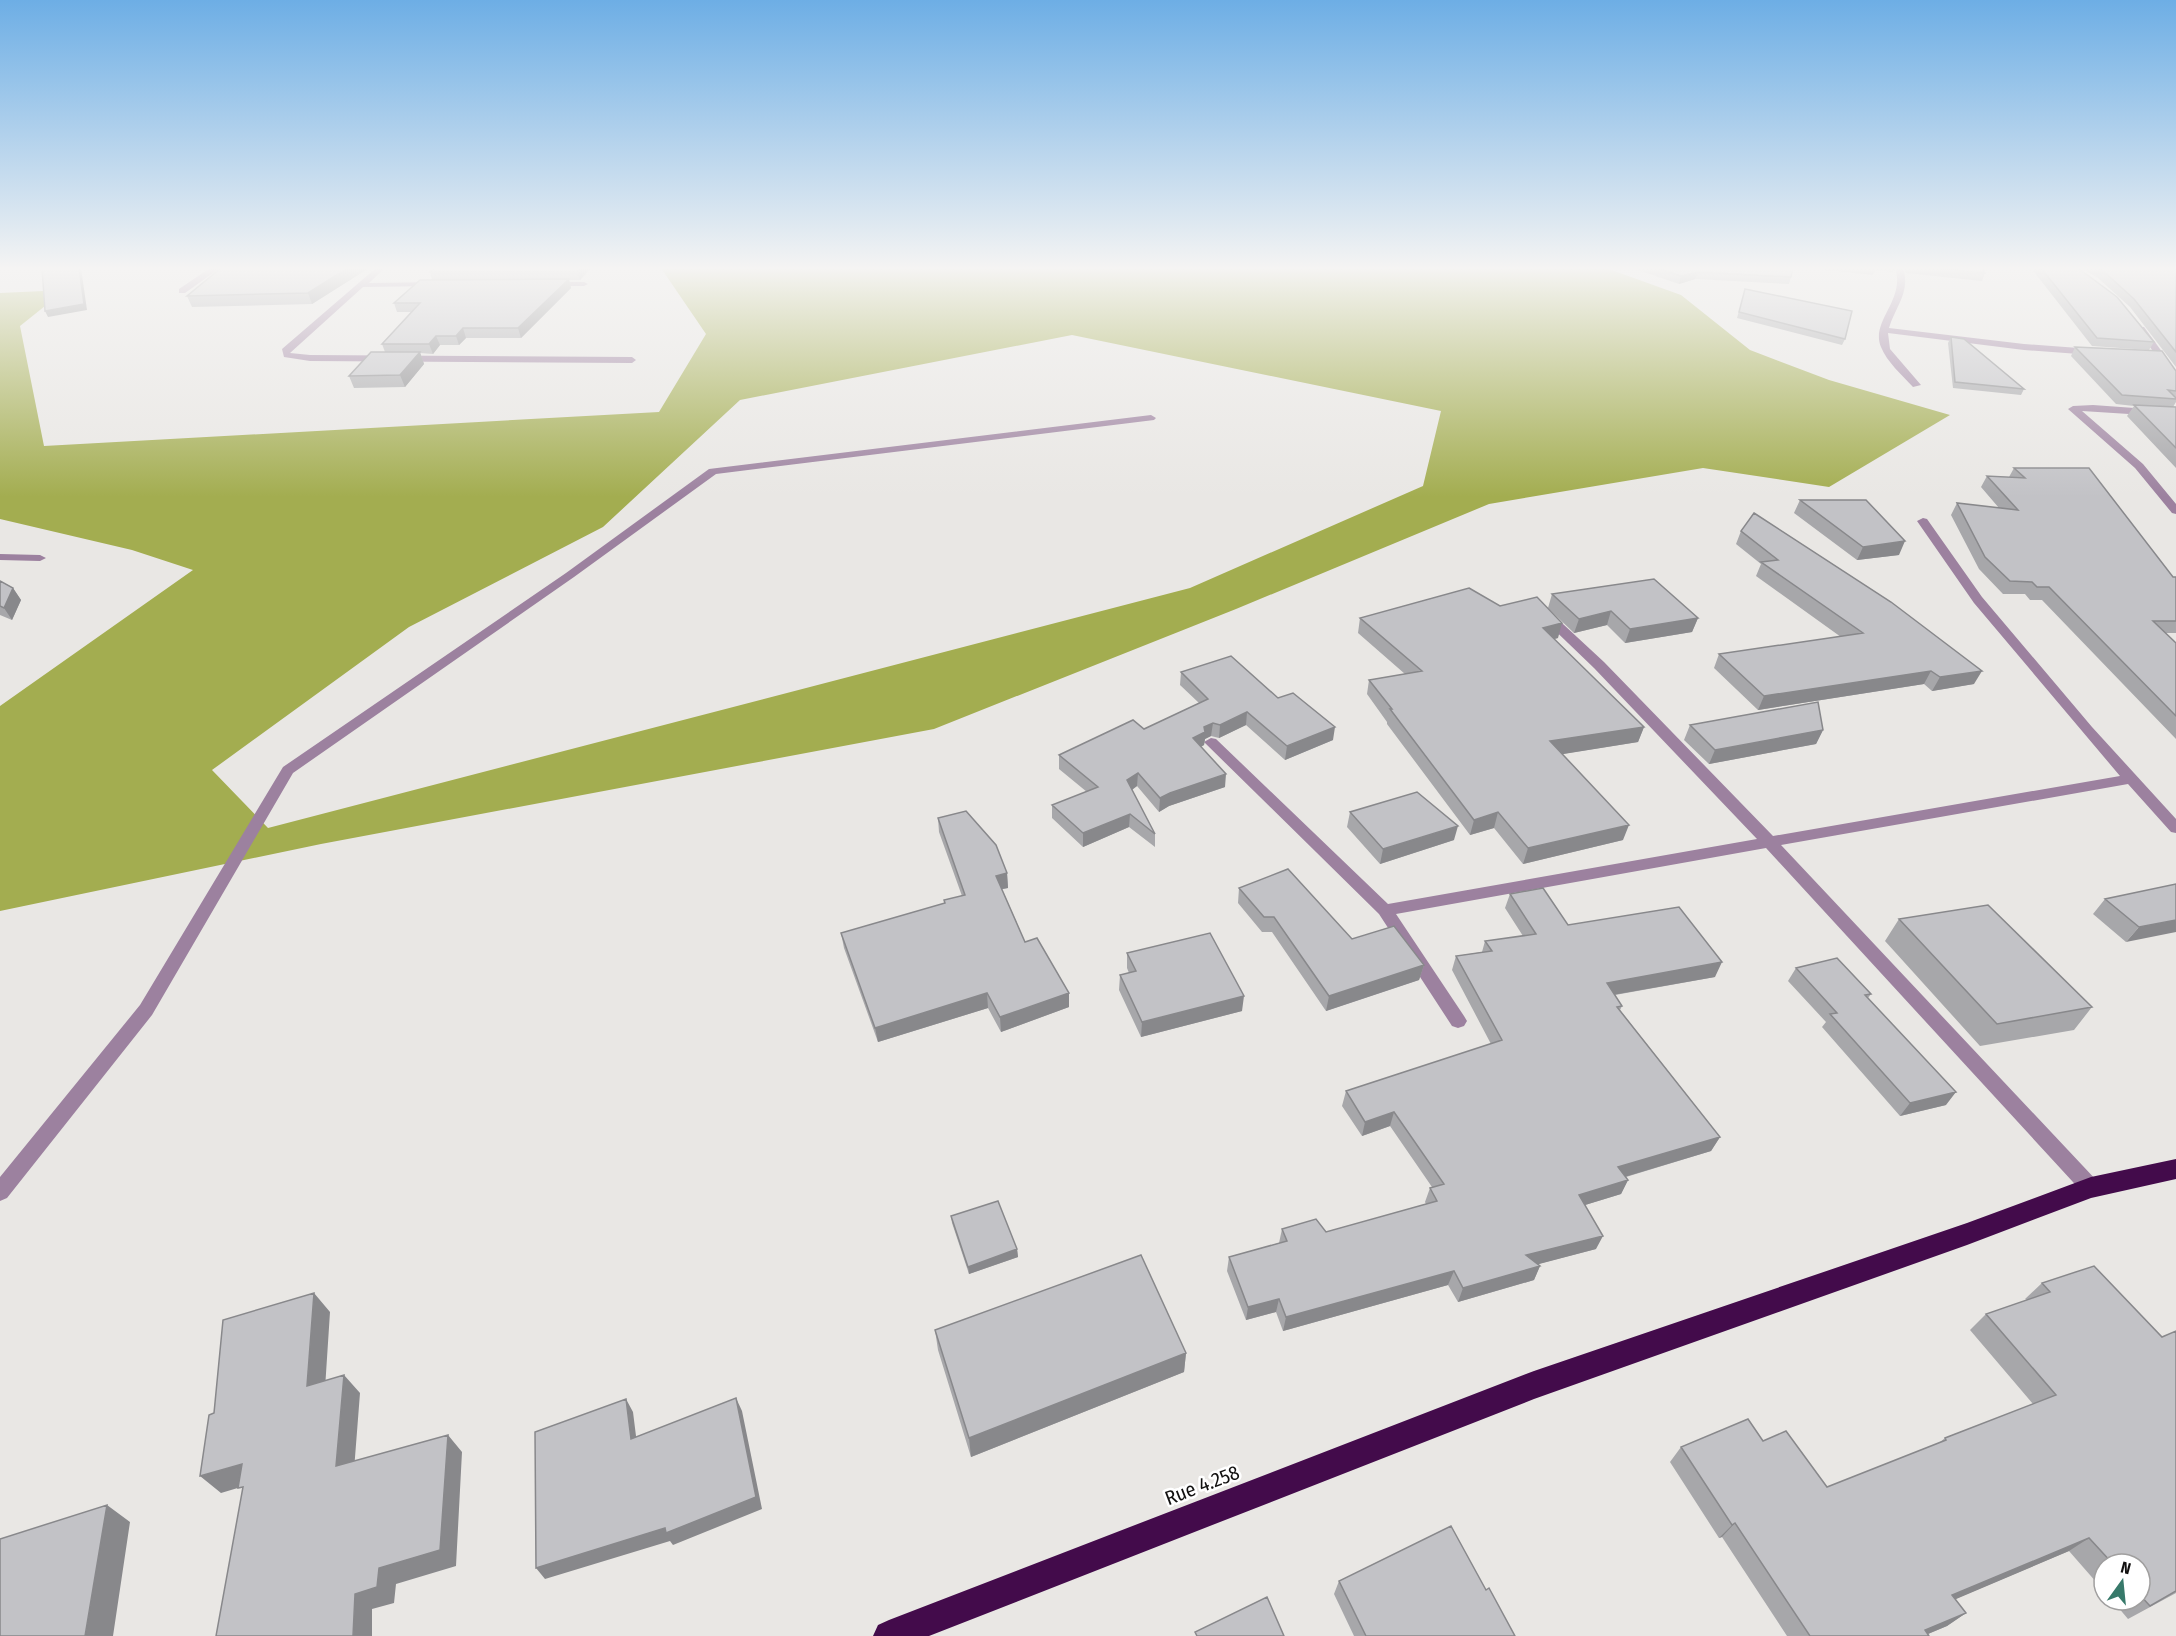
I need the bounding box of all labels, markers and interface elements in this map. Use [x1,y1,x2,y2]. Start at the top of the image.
street label: Rue 4.258 [1161,1460,1243,1510]
north arrow [2092,1552,2152,1612]
text: N [2119,1558,2133,1578]

